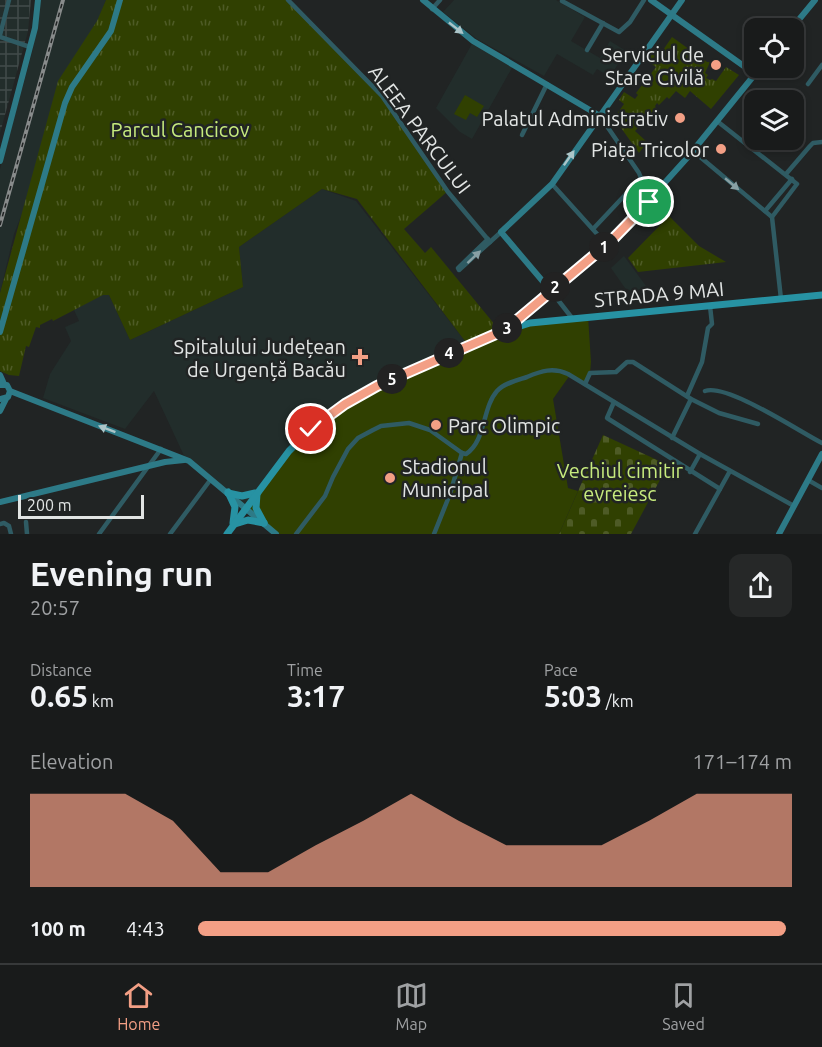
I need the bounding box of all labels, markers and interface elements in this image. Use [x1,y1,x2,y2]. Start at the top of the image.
map controls [744,18,804,150]
button: locate [744,18,804,78]
one-way arrow [449,22,464,34]
place label: Serviciul de Stare Civilă [602,43,704,89]
marker: Serviciul de Stare Civilă [709,58,723,72]
street label: ALEEA PARCULUI [364,60,476,198]
button: layers [744,90,804,150]
place label: Palatul Administrativ [481,107,668,130]
marker: Palatul Administrativ [673,111,687,125]
park label: Parcul Cancicov [111,118,250,141]
place label: Piața Tricolor [591,138,709,161]
marker: Piața Tricolor [714,142,728,156]
one-way arrow [563,151,575,167]
pin [623,176,674,227]
one-way arrow [724,177,740,190]
icon: arrive [632,185,665,218]
pin: 1 [589,232,619,262]
text: 1 [599,238,609,256]
one-way arrow [467,251,481,265]
pin: 2 [540,272,570,302]
street label: STRADA 9 MAI [593,277,725,311]
text: 2 [550,278,560,296]
pin: 3 [492,313,522,343]
text: 3 [502,319,512,337]
place label: Spitalului Județean de Urgență Bacău [174,335,346,381]
pin: 4 [434,338,464,368]
text: 4 [444,344,454,362]
marker: Spitalului Județean de Urgență Bacău [351,348,369,366]
pin: 5 [377,364,407,394]
text: 5 [387,370,397,388]
pin [285,403,336,454]
icon: check [294,412,327,445]
place label: Parc Olimpic [448,414,560,437]
marker: Parc Olimpic [429,418,443,432]
one-way arrow [97,423,115,433]
place label: Stadionul Municipal [402,455,488,501]
park label: Vechiul cimitir evreiesc [557,459,684,505]
marker: Stadionul Municipal [383,471,397,485]
scale bar [18,492,144,520]
text: 200 m [27,496,72,514]
button: share [729,554,792,617]
text: Evening run [30,555,213,592]
text: 20:57 [30,596,80,619]
text: Distance [30,661,92,679]
text: Time [287,661,323,679]
text: Pace [544,661,578,679]
text: 0.65 [30,679,88,713]
text: 3:17 [287,679,345,713]
text: 5:03 [544,679,602,713]
text: km [88,692,114,710]
text: /km [602,692,634,710]
text: Elevation [30,750,113,773]
text: 171–174 m [693,750,792,773]
text: 100 m [30,917,86,940]
text: 4:43 [126,917,165,940]
tab: Home [117,979,160,1033]
tab: Map [395,979,428,1033]
tab: Saved [662,979,705,1033]

